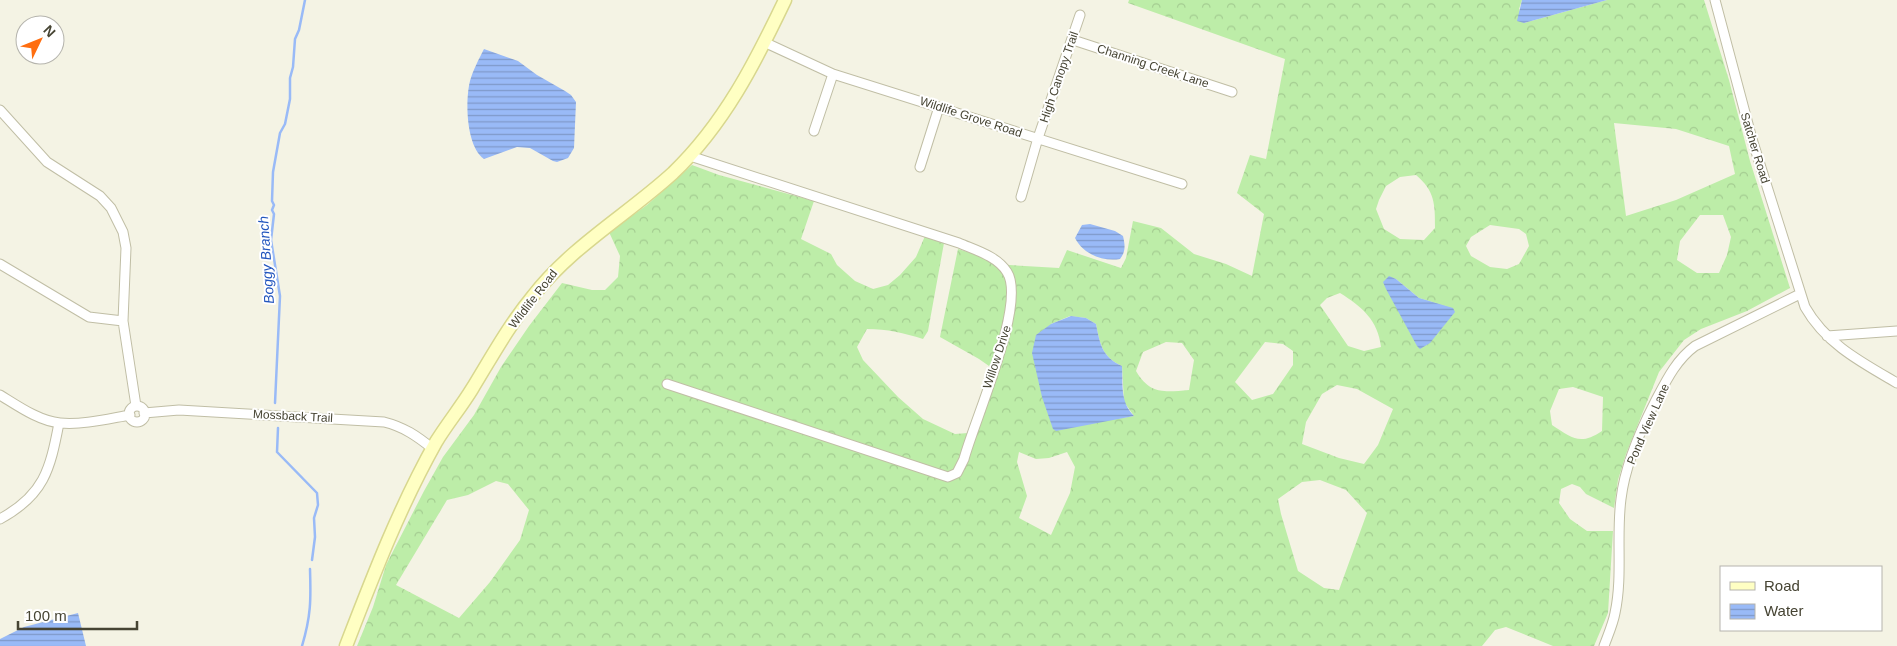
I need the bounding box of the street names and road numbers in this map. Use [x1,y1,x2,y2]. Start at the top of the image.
street label: High Canopy Trail [1037,30,1081,124]
street label: Channing Creek Lane [1095,41,1211,91]
street label: Wildlife Grove Road [918,94,1024,140]
street label: Satcher Road [1738,111,1772,185]
street label: Wildlife Road [506,267,560,331]
street label: Willow Drive [980,323,1014,391]
street label: Pond View Lane [1624,381,1672,467]
street label: Mossback Trail [253,407,333,425]

